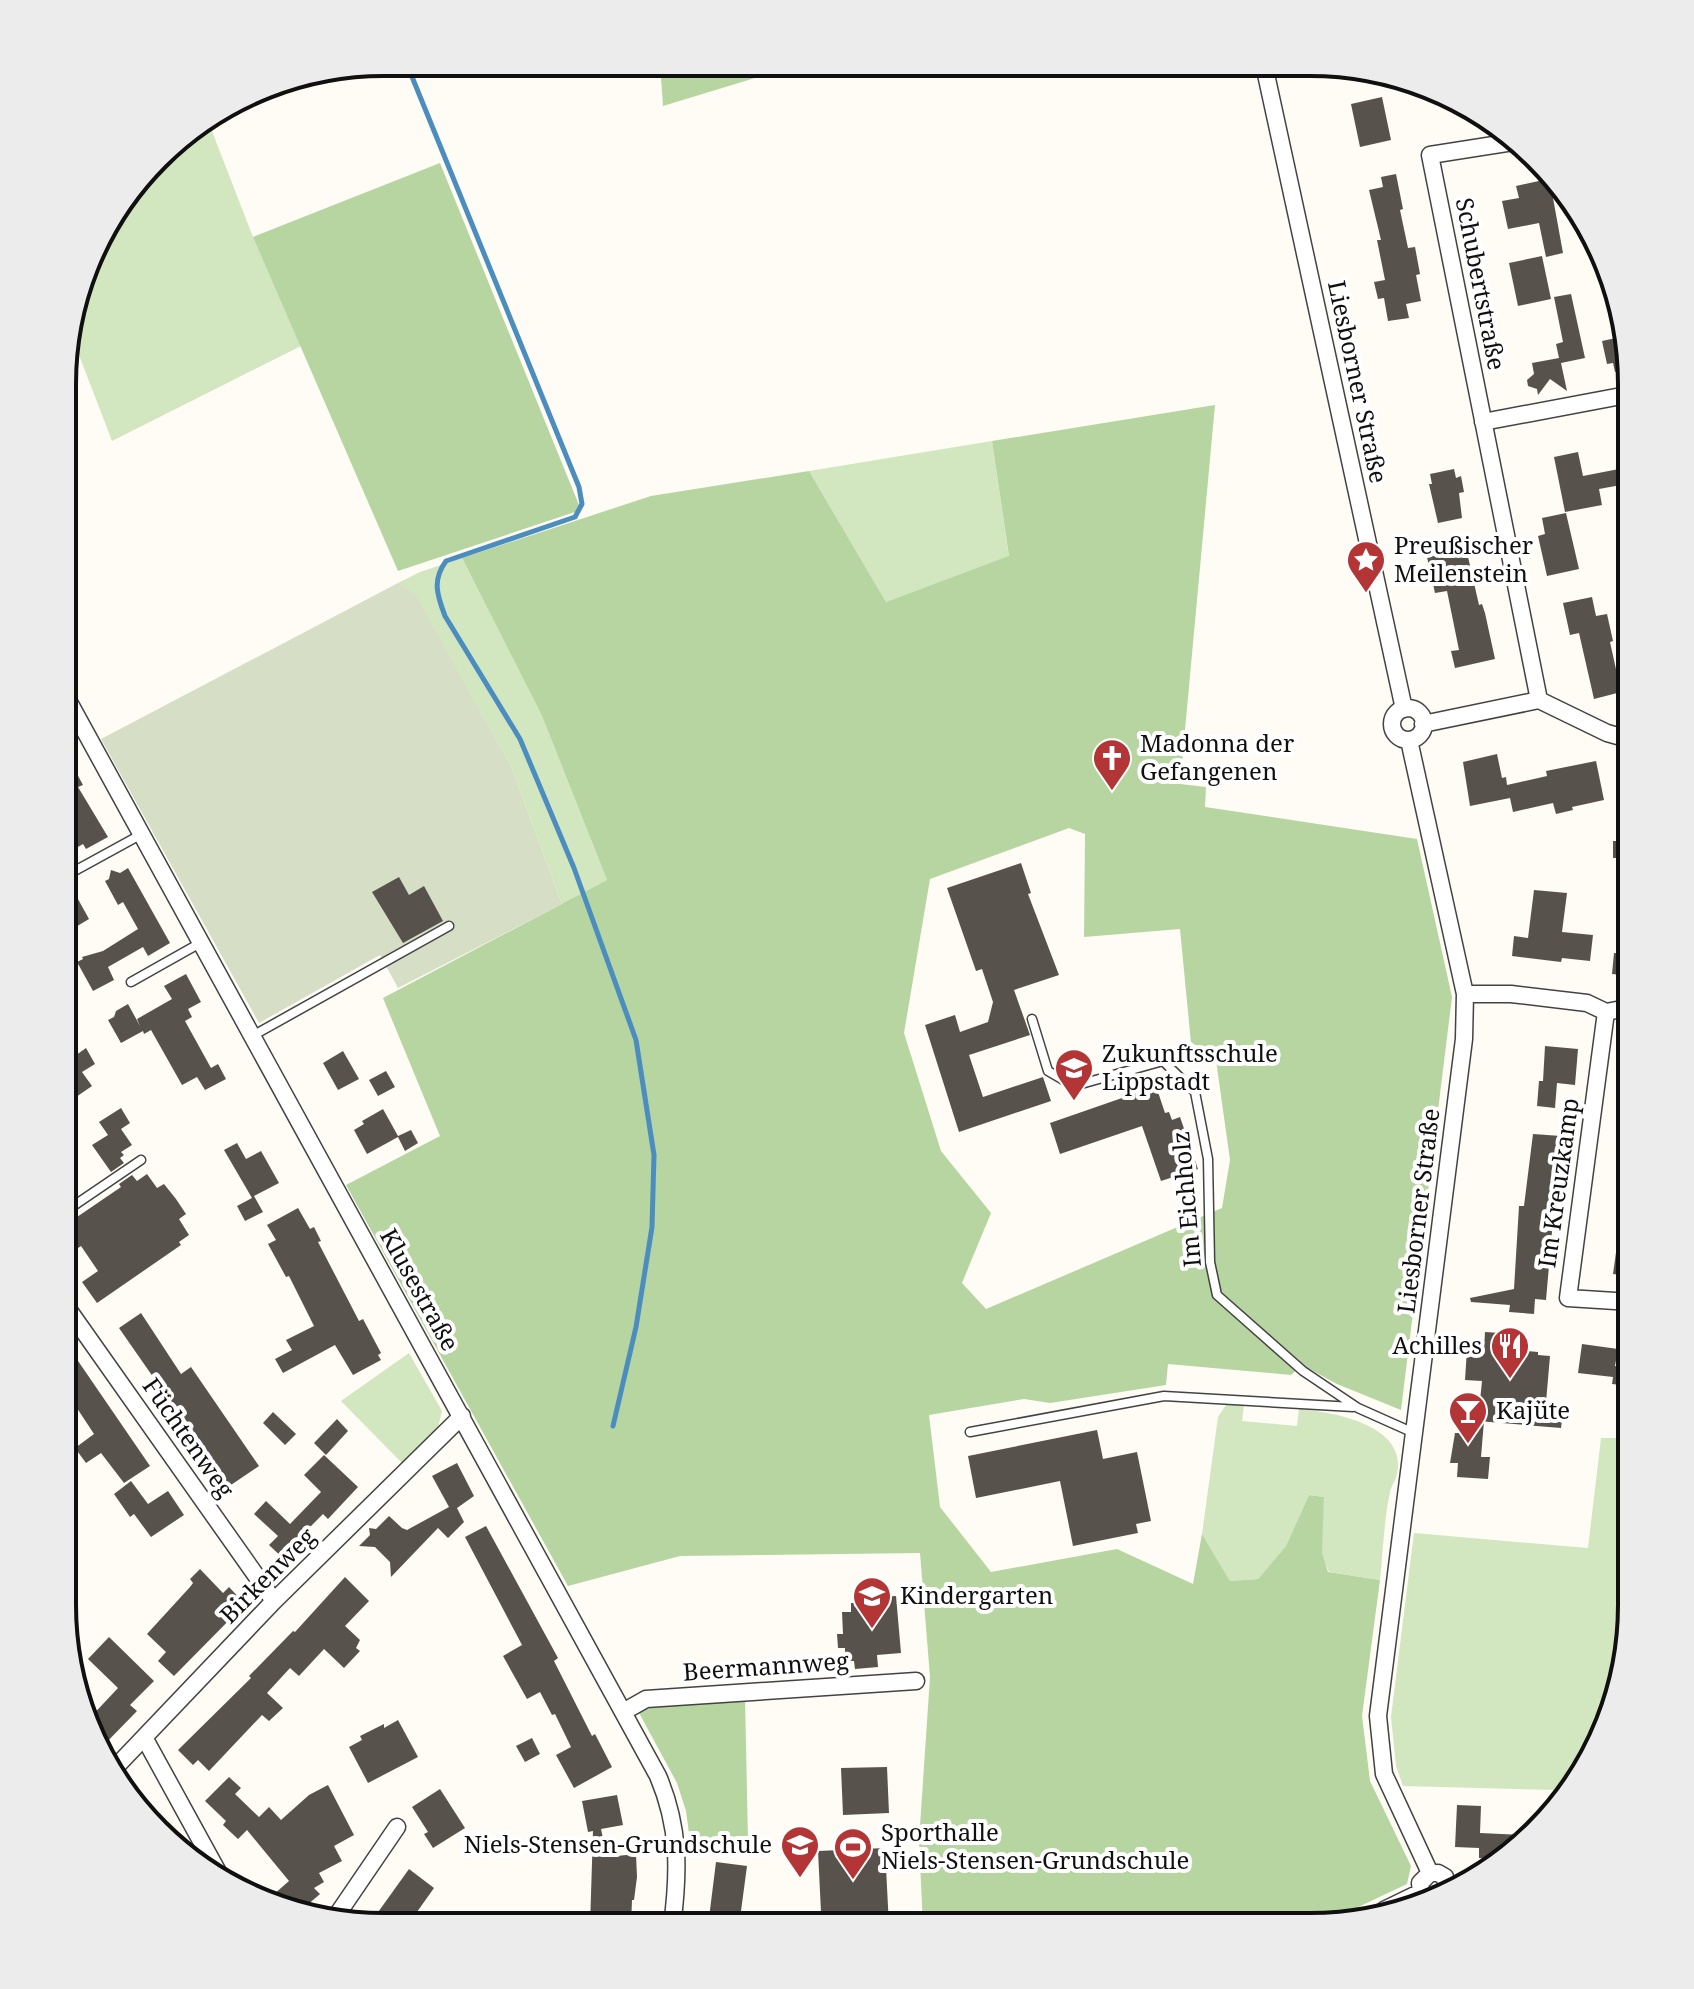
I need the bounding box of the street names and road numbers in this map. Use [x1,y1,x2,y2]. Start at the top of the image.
street label: Schubertstraße [1449,195,1514,373]
street label: Liesborner Straße [1321,277,1396,486]
street label: Im Kreuzkamp [1529,1096,1586,1270]
street label: Liesborner Straße [1389,1106,1446,1315]
street label: Im Eichholz [1163,1130,1208,1268]
street label: Klusestraße [373,1222,467,1356]
street label: Füchtenweg [136,1370,243,1504]
street label: Birkenweg [212,1520,322,1630]
street label: Beermannweg [682,1643,850,1688]

